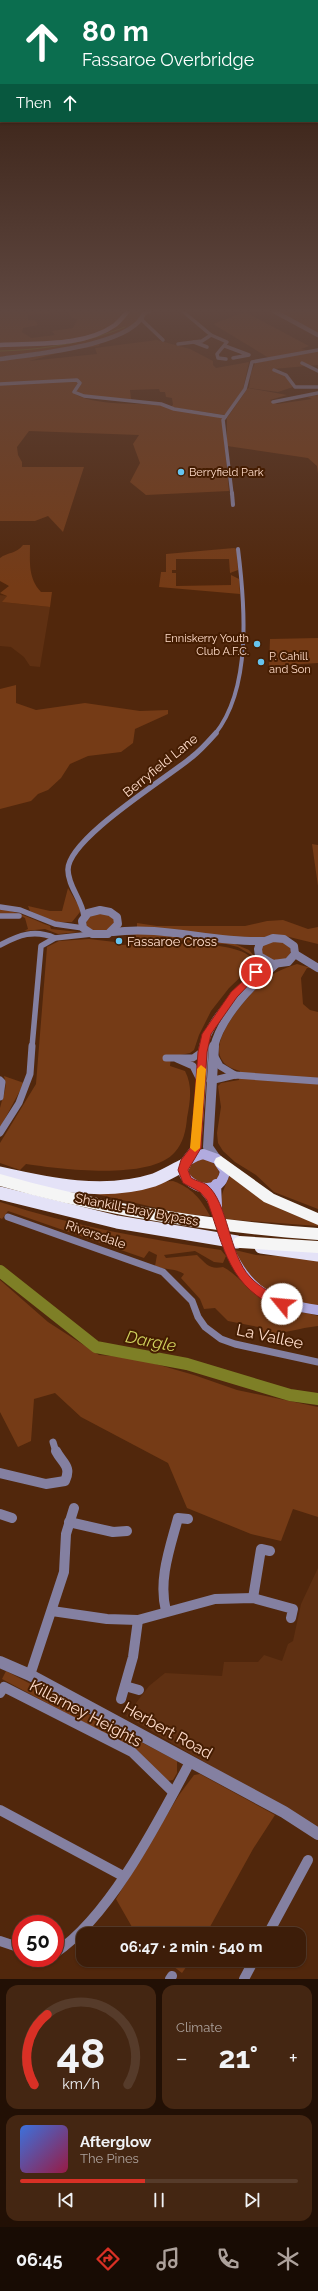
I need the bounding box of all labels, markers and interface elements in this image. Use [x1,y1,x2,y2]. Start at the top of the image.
text: 80 m [82,15,149,48]
icon: ahead [16,16,68,68]
text: Fassaroe Overbridge [82,49,254,70]
icon: ahead [59,92,81,114]
text: Then [16,94,51,112]
place label: Berryfield Park [189,466,264,479]
marker: Berryfield Park [176,467,186,477]
place label: Enniskerry Youth Club A.F.C. [165,632,249,658]
marker: Enniskerry Youth Club A.F.C. [252,639,262,649]
place label: P. Cahill and Son [269,650,311,676]
marker: P. Cahill and Son [256,657,266,667]
street label: Berryfield Lane [120,731,201,800]
place label: Fassaroe Cross [127,934,217,949]
marker: Fassaroe Cross [114,936,124,946]
pin [239,955,273,989]
icon: arrive [245,961,267,983]
street label: Shankill-Bray Bypass [74,1190,200,1229]
street label: Riversdale [64,1217,128,1252]
position arrow [261,1283,303,1325]
street label: La Vallee [235,1320,305,1353]
water label: Dargle [124,1326,178,1356]
street label: Killarney Heights [26,1676,145,1751]
street label: Herbert Road [120,1698,216,1763]
speed limit sign: 50 [12,1915,64,1967]
text: 06:47 · 2 min · 540 m [120,1938,262,1956]
text: Climate [176,2020,222,2035]
text: 48 [57,2029,105,2078]
text: 21° [219,2040,258,2075]
text: − [176,2045,188,2071]
text: + [289,2045,298,2071]
text: km/h [62,2076,100,2092]
text: Afterglow [80,2133,151,2151]
text: The Pines [80,2151,139,2166]
icon: previous [55,2189,77,2211]
icon: pause [148,2189,170,2211]
icon: next [241,2189,263,2211]
icon: directions [94,2245,122,2273]
icon: music [154,2245,182,2273]
icon: phone [214,2245,242,2273]
icon: climate [274,2245,302,2273]
text: 06:45 [16,2249,63,2270]

